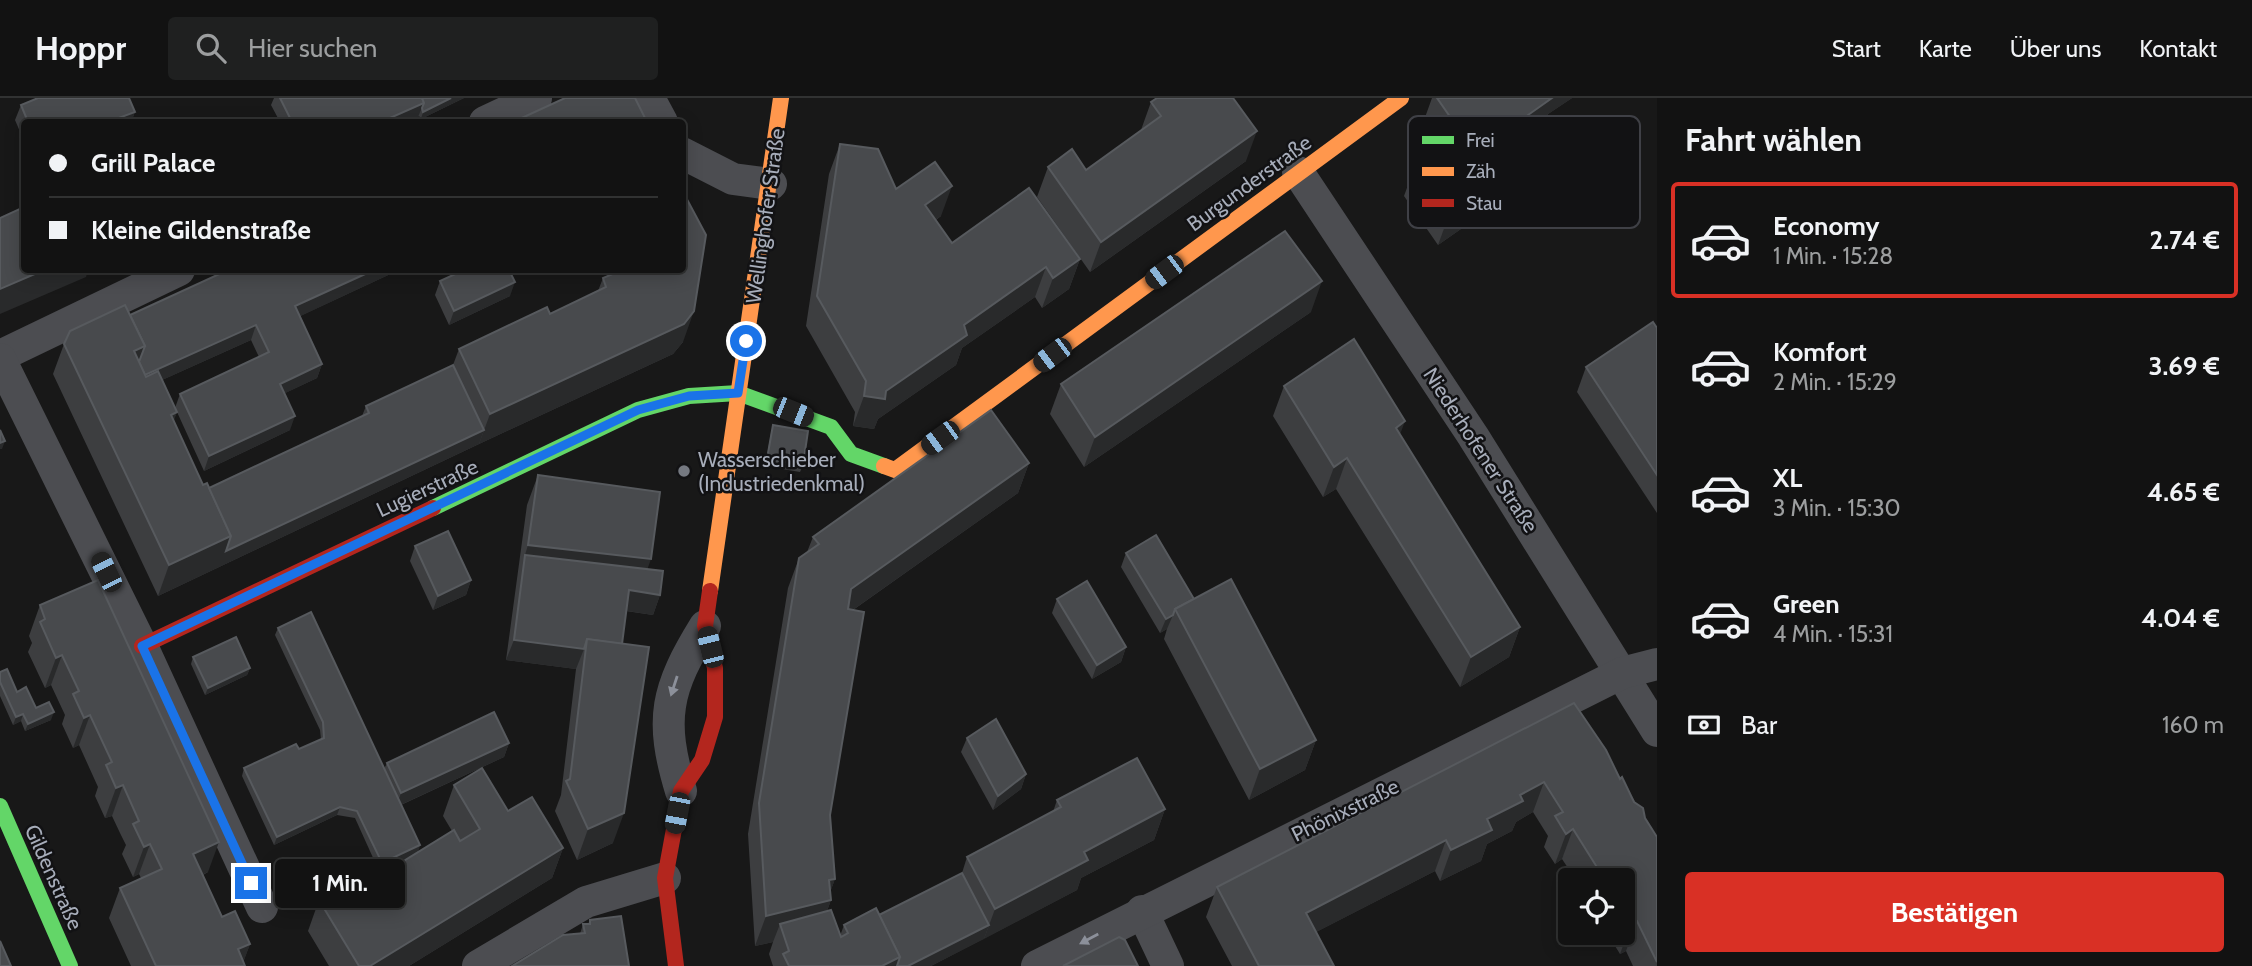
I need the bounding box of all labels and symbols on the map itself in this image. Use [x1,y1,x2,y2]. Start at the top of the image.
legend [1408,116,1640,228]
street label: Wellinghofer Straße [740,127,790,305]
street label: Burgunderstraße [1182,129,1316,236]
text: Frei [1466,129,1495,152]
text: Zäh [1466,160,1496,183]
text: Stau [1466,192,1502,215]
car [1141,251,1188,293]
route start [730,325,762,357]
car [1029,334,1076,376]
street label: Niederhofener Straße [1418,363,1544,537]
car [770,394,817,430]
car [917,417,964,459]
place label: Wasserschieber (Industriedenkmal) [698,447,865,496]
street label: Lugierstraße [372,453,482,522]
marker: Wasserschieber (Industriedenkmal) [676,463,692,479]
car [88,549,125,595]
car [695,624,726,670]
one-way arrow [669,676,679,697]
street label: Phönixstraße [1287,773,1403,847]
car [663,790,692,836]
street label: Gildenstraße [20,821,88,934]
callout: 1 Min. [276,858,405,908]
route end [235,867,267,899]
one-way arrow [1079,933,1099,944]

